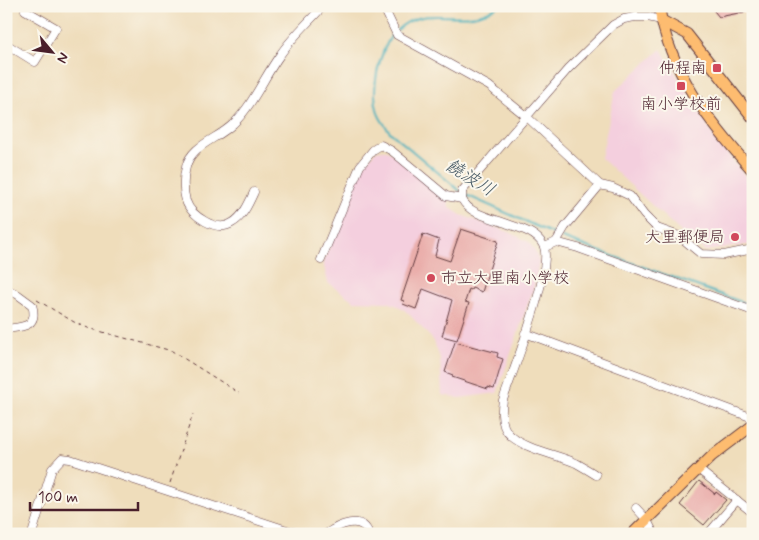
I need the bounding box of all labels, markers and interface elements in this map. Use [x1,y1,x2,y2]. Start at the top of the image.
north arrow [28,28,78,78]
text: N [52,49,73,66]
place label: 仲程南 [659,58,707,79]
marker: 仲程南 [711,62,723,74]
marker: 南小学校前 [675,80,687,92]
place label: 南小学校前 [641,94,721,115]
water label: 饒波川 [441,154,499,202]
place label: 大里郵便局 [645,227,725,248]
marker: 大里郵便局 [729,231,741,243]
place label: 市立大里南小学校 [441,268,569,289]
marker: 市立大里南小学校 [425,272,437,284]
scale bar [30,480,138,512]
text: 100 m [38,488,78,508]

